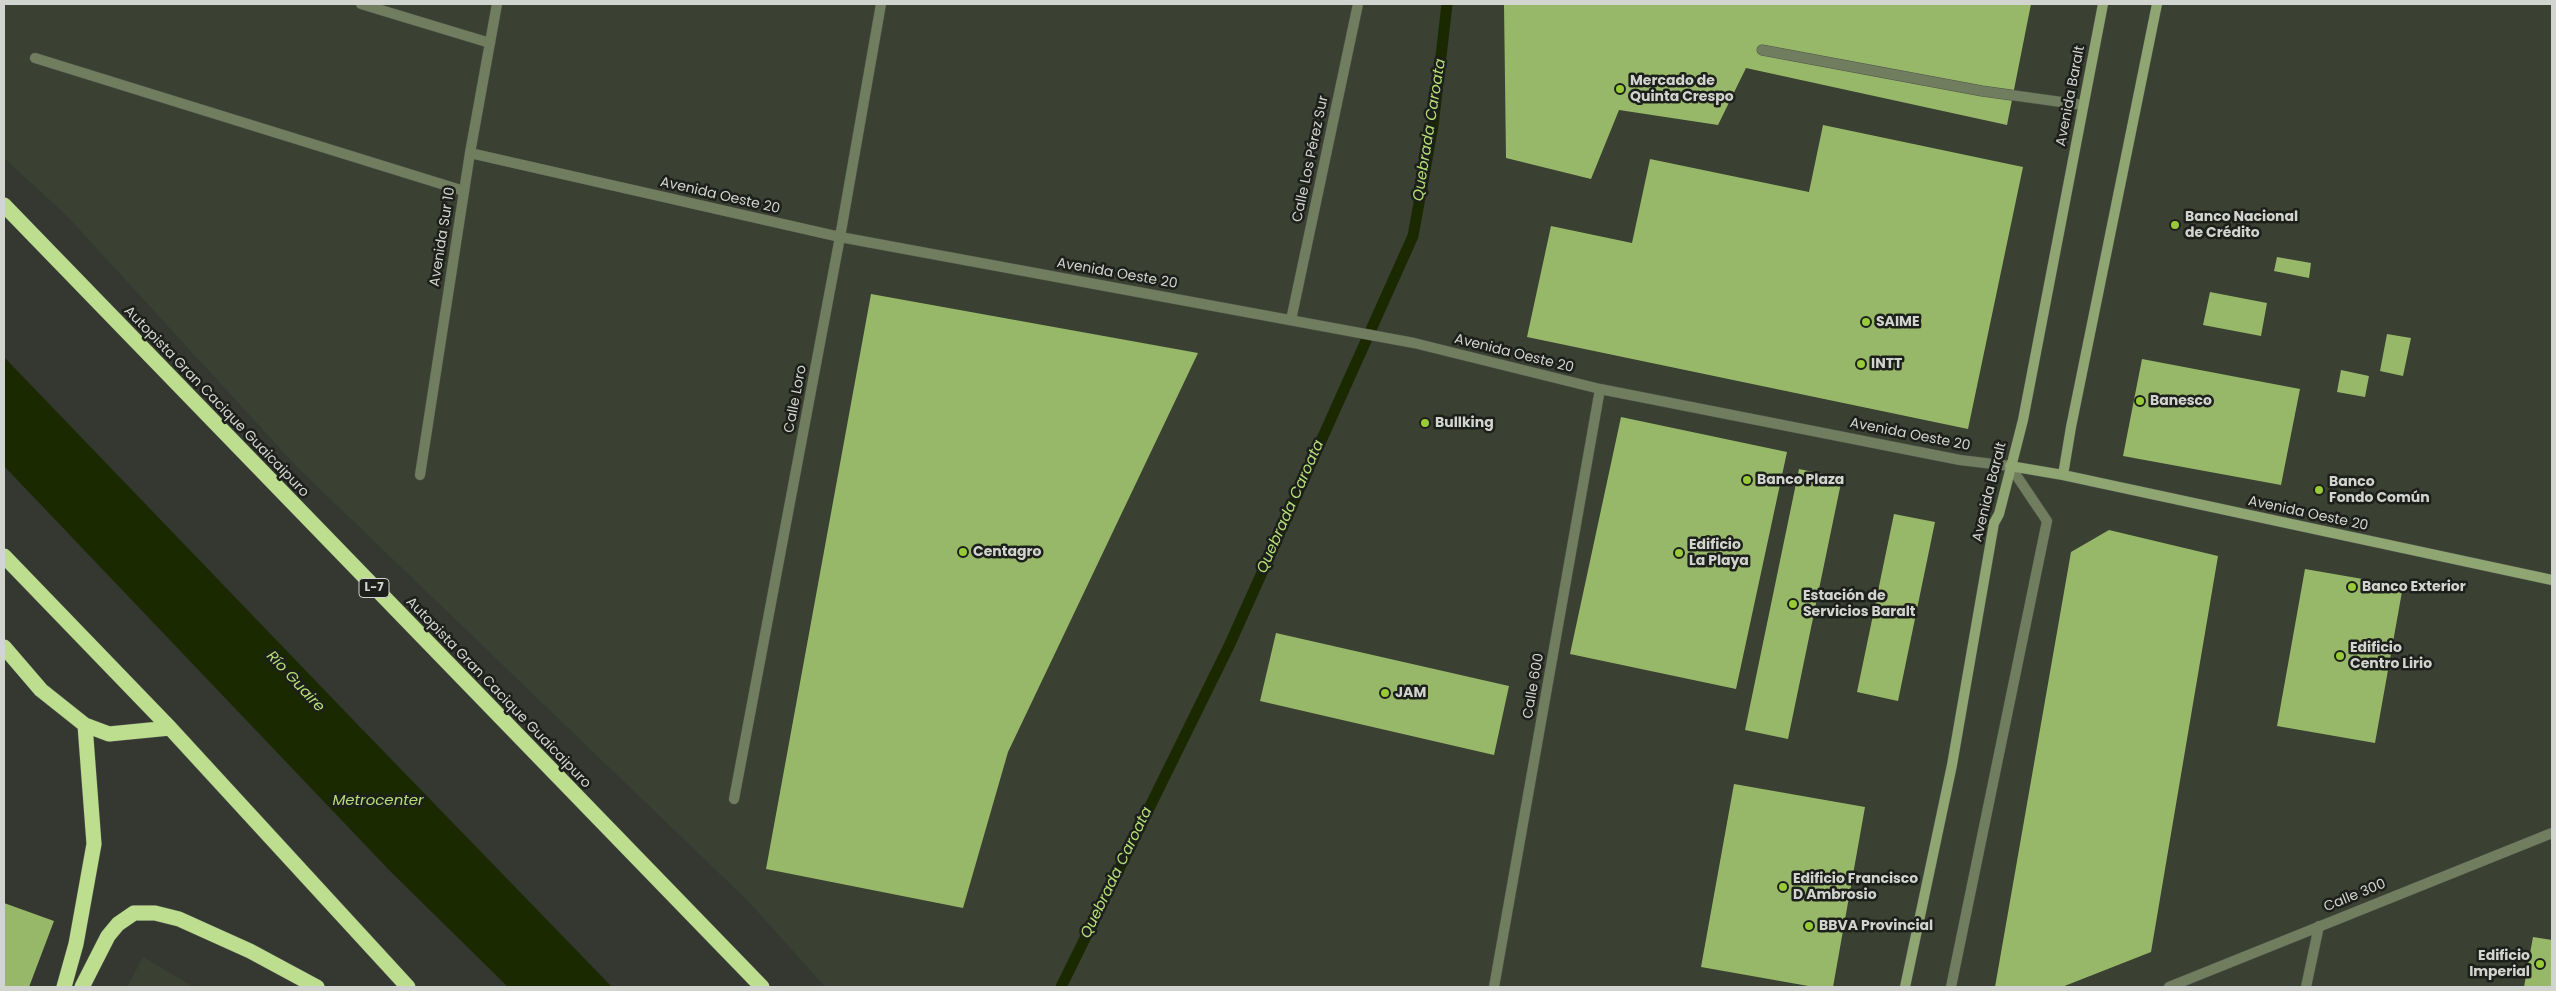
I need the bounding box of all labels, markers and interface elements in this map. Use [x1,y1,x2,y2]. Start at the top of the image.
street label: Avenida Baralt [2053,44,2089,148]
water label: Quebrada Caroata [1410,57,1450,203]
place label: Mercado de Quinta Crespo [1630,73,1734,105]
marker: Mercado de Quinta Crespo [1614,83,1626,95]
street label: Calle Los Pérez Sur [1289,94,1333,224]
street label: Avenida Oeste 20 [658,174,782,218]
street label: Avenida Sur 10 [427,186,459,288]
place label: Banco Nacional de Crédito [2185,209,2298,242]
marker: Banco Nacional de Crédito [2169,219,2181,231]
street label: Avenida Oeste 20 [1055,255,1179,293]
street label: Autopista Gran Cacique Guaicaipuro [120,303,312,501]
place label: SAIME [1876,314,1919,330]
marker: SAIME [1860,316,1872,328]
street label: Avenida Oeste 20 [1453,331,1575,377]
place label: INTT [1871,356,1902,372]
marker: INTT [1855,358,1867,370]
street label: Calle Loro [781,364,811,434]
place label: Banesco [2150,393,2212,409]
marker: Banesco [2134,395,2146,407]
place label: Bullking [1435,415,1494,431]
street label: Avenida Oeste 20 [1848,415,1972,455]
marker: Bullking [1419,417,1431,429]
water label: Quebrada Caroata [1253,438,1329,576]
street label: Avenida Baralt [1969,440,2011,544]
place label: Banco Plaza [1757,472,1844,488]
marker: Banco Plaza [1741,474,1753,486]
place label: Banco Fondo Común [2329,474,2430,507]
marker: Banco Fondo Común [2313,484,2325,496]
street label: Avenida Oeste 20 [2246,493,2370,535]
place label: Edificio La Playa [1689,537,1749,570]
place label: Centagro [973,544,1041,560]
marker: Centagro [957,546,969,558]
marker: Edificio La Playa [1673,547,1685,559]
road number: L-7 [359,578,389,598]
place label: Banco Exterior [2362,579,2466,595]
marker: Banco Exterior [2346,581,2358,593]
place label: Estación de Servicios Baralt [1803,588,1915,620]
street label: Autopista Gran Cacique Guaicaipuro [402,594,594,792]
marker: Estación de Servicios Baralt [1787,598,1799,610]
place label: Edificio Centro Lirio [2350,640,2432,672]
water label: Río Guaire [262,648,328,716]
marker: Edificio Centro Lirio [2334,650,2346,662]
street label: Calle 600 [1520,652,1548,720]
place label: JAM [1395,685,1426,701]
marker: JAM [1379,687,1391,699]
water label: Metrocenter [332,792,424,810]
water label: Quebrada Caroata [1077,804,1157,942]
place label: Edificio Francisco D Ambrosio [1793,871,1918,904]
street label: Calle 300 [2322,876,2388,916]
marker: Edificio Francisco D Ambrosio [1777,881,1789,893]
place label: BBVA Provincial [1819,918,1933,934]
marker: BBVA Provincial [1803,920,1815,932]
place label: Edificio Imperial [2469,948,2530,980]
marker: Edificio Imperial [2534,958,2546,970]

